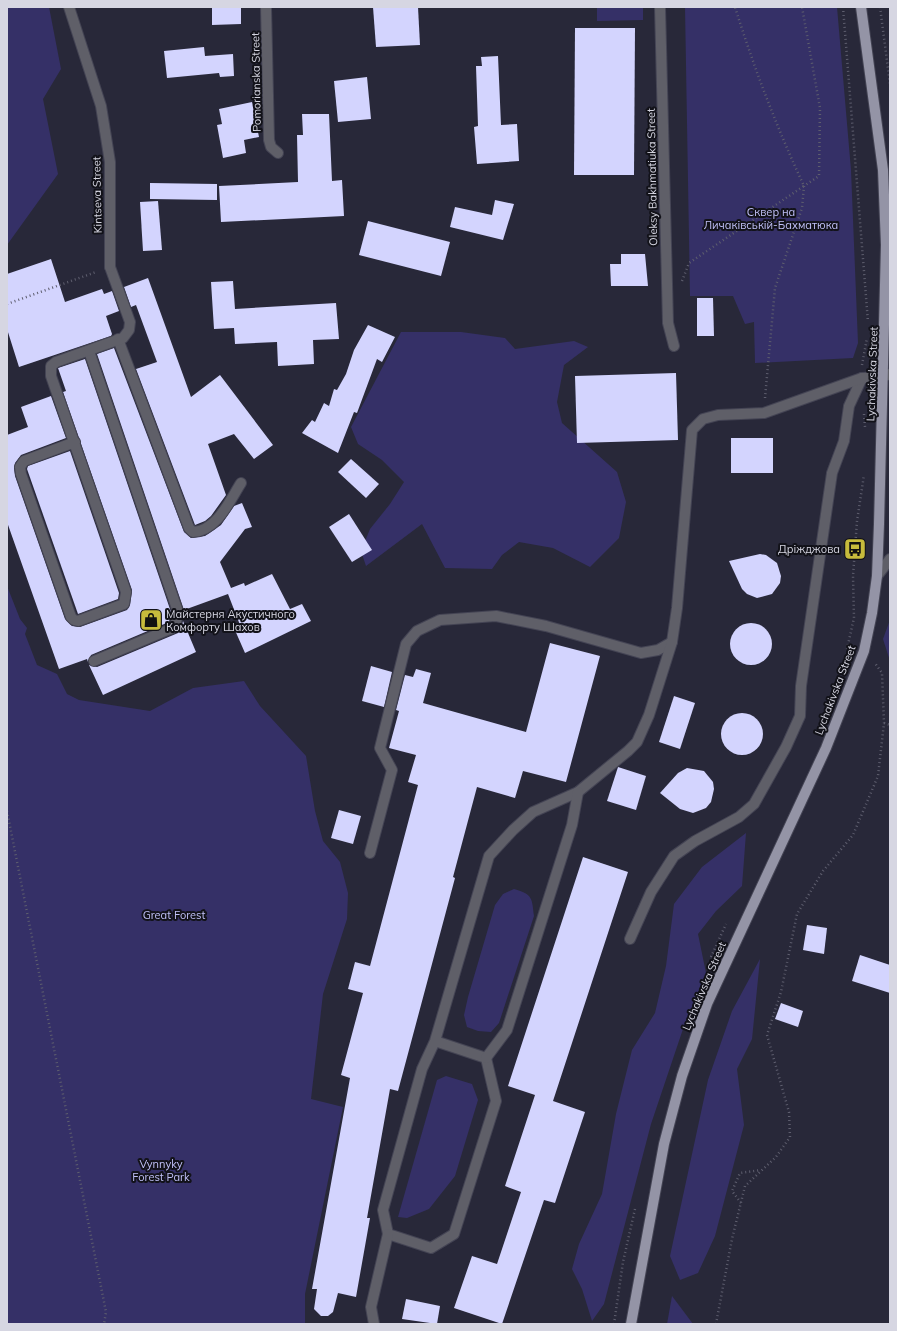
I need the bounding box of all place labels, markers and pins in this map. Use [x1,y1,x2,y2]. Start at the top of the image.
bus stop icon: Дріжджова [842,536,868,562]
place label: Дріжджова [778,542,840,556]
shop icon: Майстерня Акустичного Комфорту Шахов [138,607,164,633]
place label: Майстерня Акустичного Комфорту Шахов [166,607,295,634]

